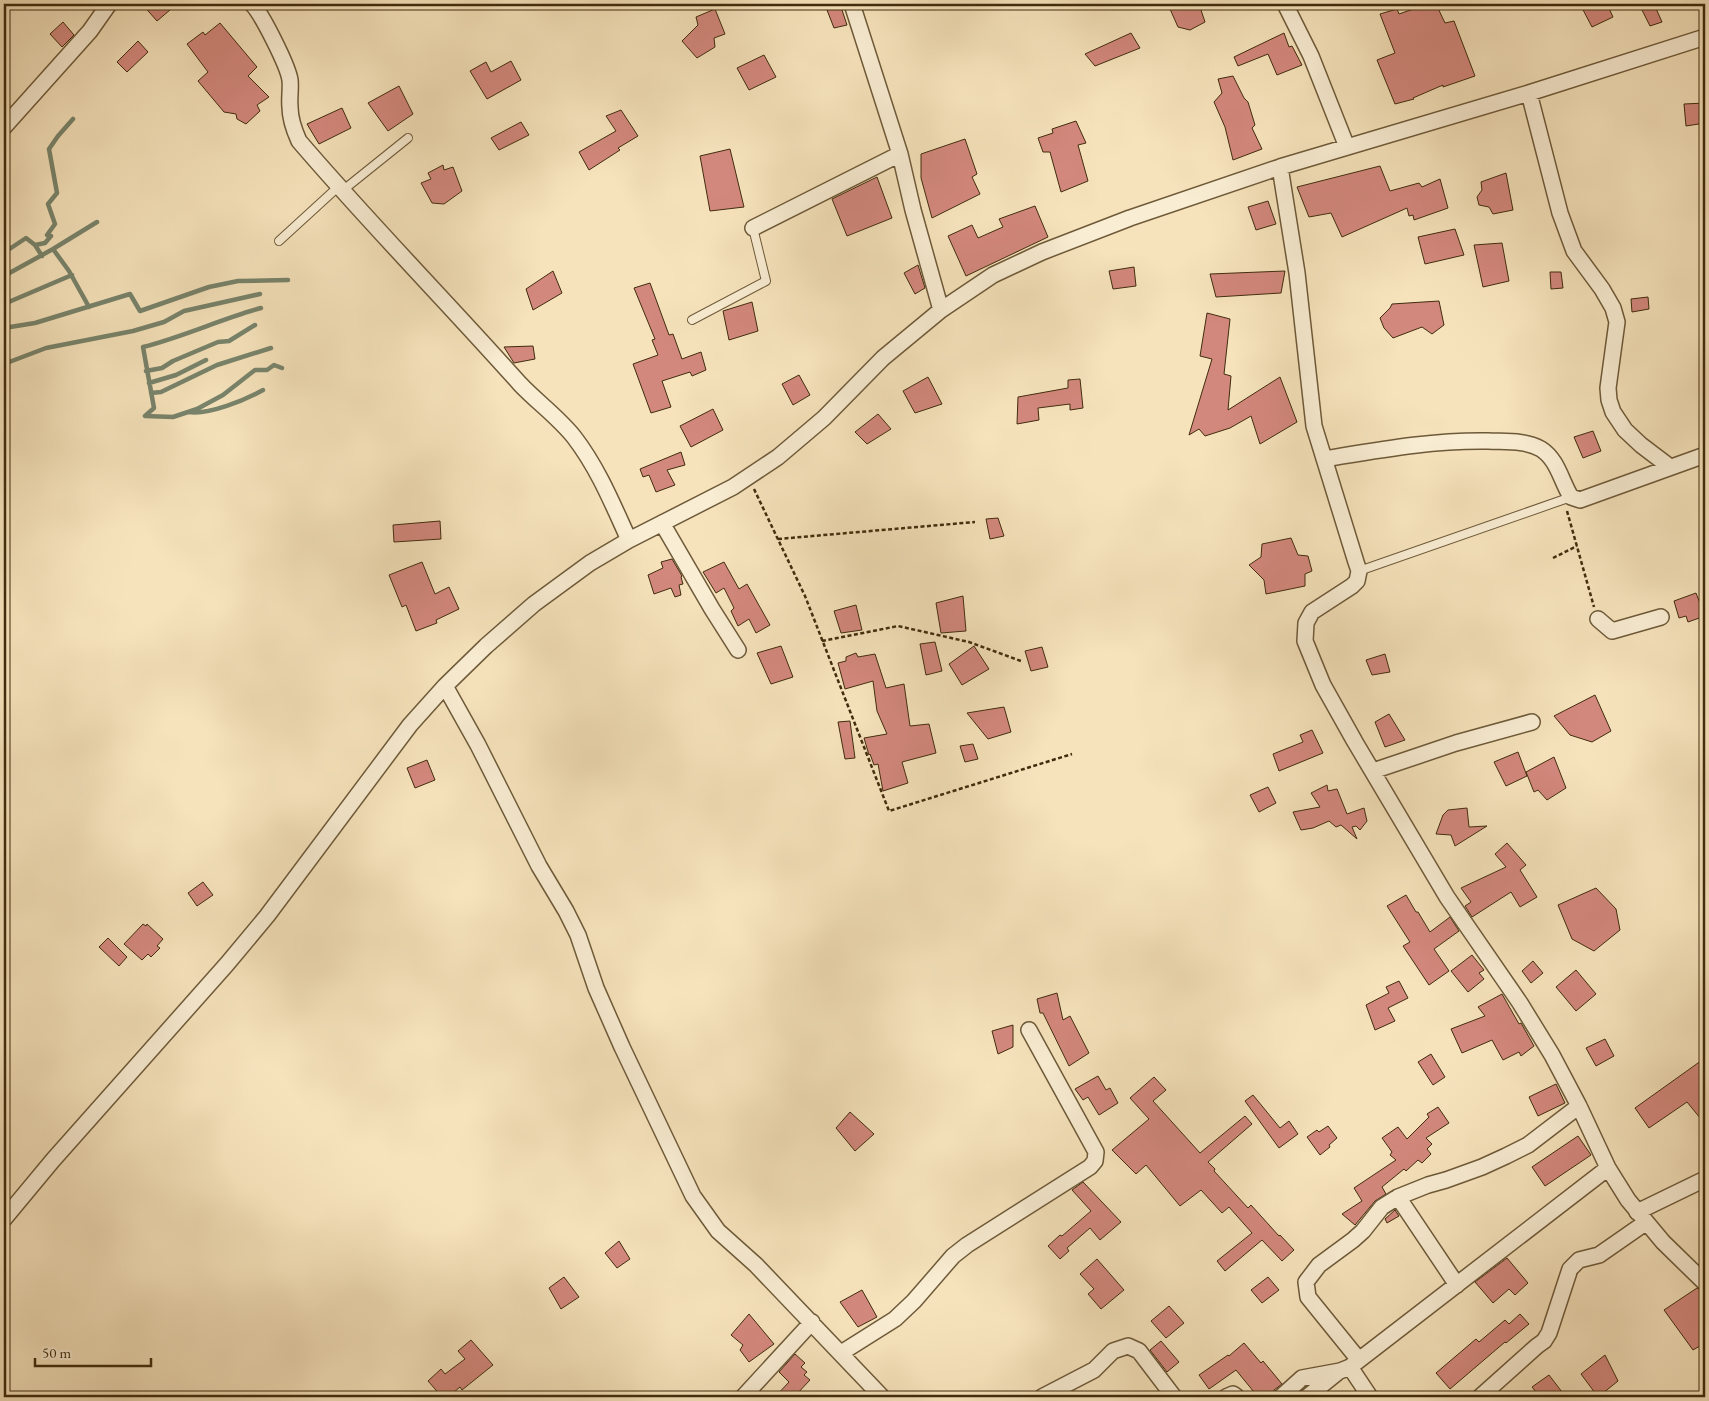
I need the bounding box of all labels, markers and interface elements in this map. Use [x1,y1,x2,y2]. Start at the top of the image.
scale bar [35,1336,151,1368]
text: 50 m [42,1343,71,1362]

